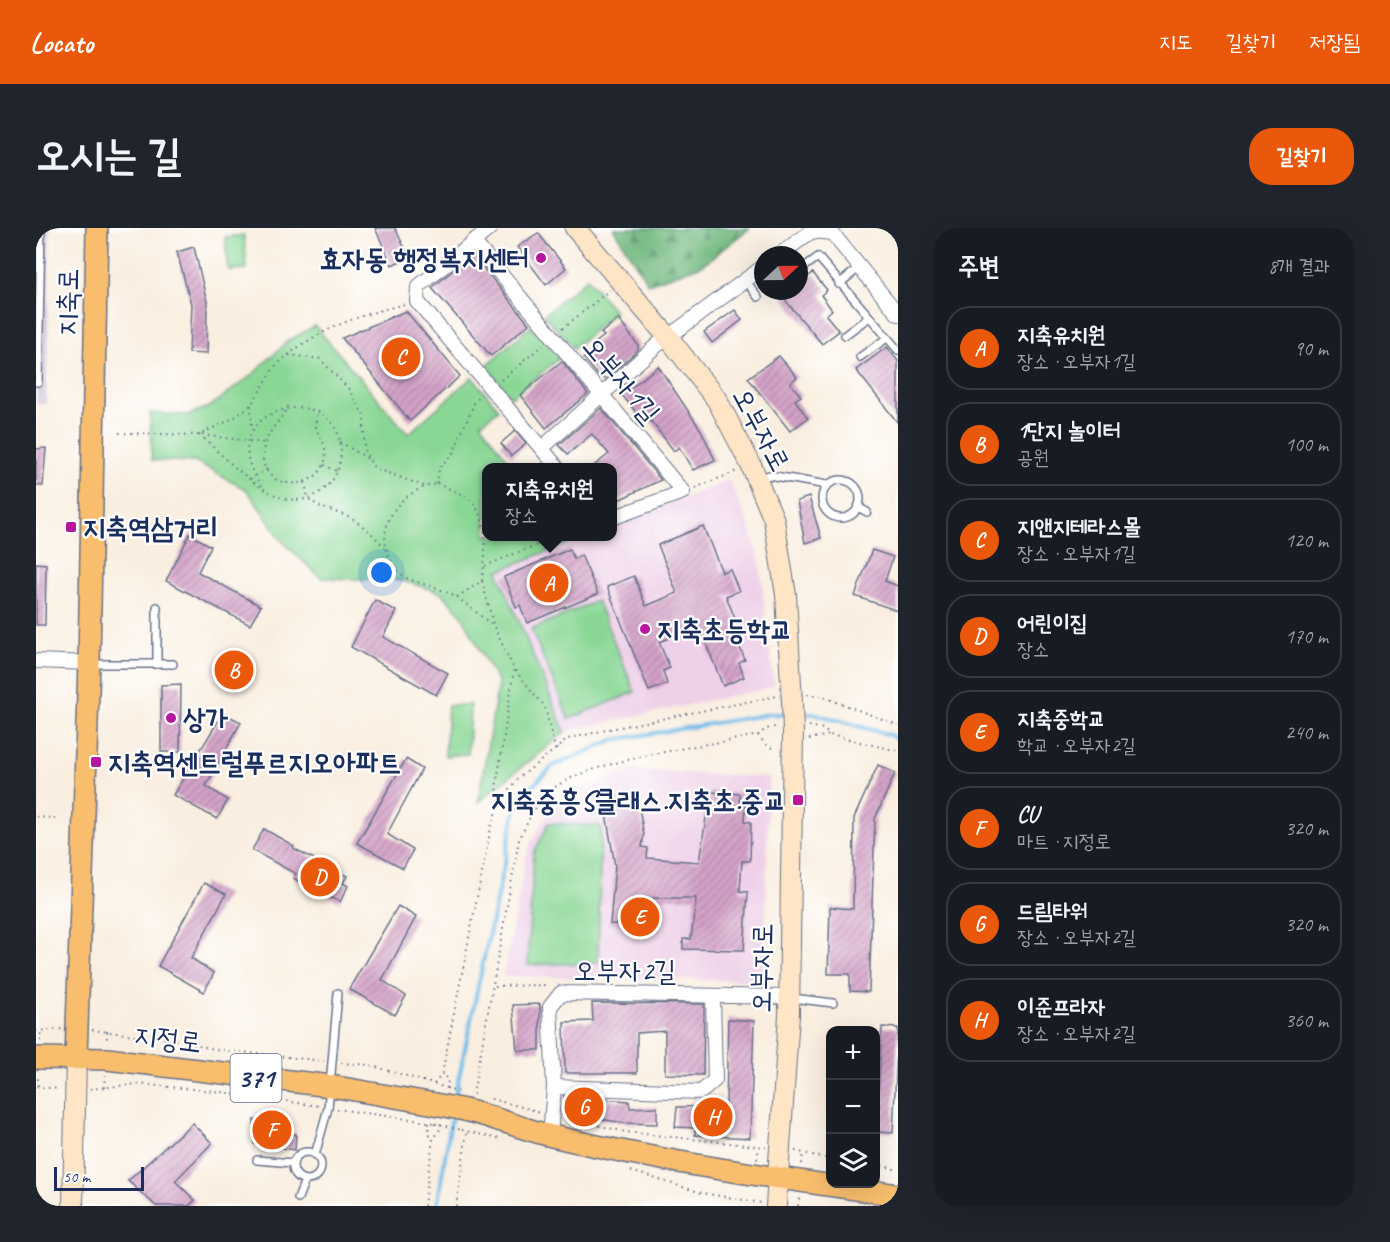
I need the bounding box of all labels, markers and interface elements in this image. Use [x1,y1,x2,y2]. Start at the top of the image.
text: Locato [30,25,93,60]
text: 지도 [1159,29,1193,55]
text: 길찾기 [1226,29,1276,55]
text: 저장됨 [1309,29,1360,55]
button: 길찾기 [1249,128,1354,185]
text: 오시는 길 [36,129,181,182]
place label: 효자동 행정복지센터 [319,241,529,276]
north arrow [754,246,808,300]
text: 주변 [958,250,1000,283]
marker: 효자동 행정복지센터 [534,251,548,265]
text: 8개 결과 [1268,254,1330,279]
street label: 지축로 [49,268,86,336]
text: 지축유치원 [1017,321,1106,349]
street label: 오부자1길 [575,329,668,430]
pin: C [382,334,421,380]
text: A [974,336,985,361]
text: 90 m [1294,336,1328,361]
text: 장소 · 오부자1길 [1017,349,1136,374]
street label: 오부자로 [725,381,798,477]
text: 1단지 놀이터 [1017,417,1121,445]
text: B [974,432,985,457]
text: 100 m [1285,432,1328,457]
text: 공원 [1017,445,1049,470]
popup [482,463,617,541]
text: 지축유치원 [505,475,594,503]
text: 장소 [505,503,537,528]
place label: 지축역삼거리 [83,510,218,545]
text: 지앤지테라스몰 [1017,513,1141,541]
marker: 지축역삼거리 [64,520,78,534]
text: C [975,528,984,553]
text: 120 m [1285,528,1328,553]
text: 장소 · 오부자1길 [1017,541,1136,566]
your location [367,558,396,587]
pin: A [530,560,568,606]
text: 어린이집 [1017,609,1088,637]
place label: 지축초등학교 [657,612,792,647]
marker: 지축초등학교 [638,622,652,636]
text: D [974,624,985,649]
text: 170 m [1285,624,1328,649]
text: 장소 [1017,637,1049,662]
pin: B [214,648,254,692]
place label: 상가 [183,701,229,736]
text: 지축중학교 [1017,705,1106,733]
marker: 상가 [164,711,178,725]
text: E [974,720,985,745]
text: 240 m [1285,720,1328,745]
text: 학교 · 오부자2길 [1017,733,1136,758]
place label: 지축역센트럴푸르지오아파트 [108,745,401,780]
marker: 지축역센트럴푸르지오아파트 [89,755,103,769]
place label: 지축중흥S클래스.지축초.중교 [491,783,786,818]
marker: 지축중흥S클래스.지축초.중교 [791,793,805,807]
text: CU [1017,801,1038,829]
text: F [975,816,984,841]
text: 320 m [1285,816,1328,841]
text: 마트 · 지정로 [1017,829,1111,854]
pin: D [300,854,340,900]
pin: E [620,894,660,940]
text: 드림타워 [1017,897,1088,925]
text: G [975,912,984,937]
text: 320 m [1285,912,1328,937]
street label: 오부자로 [743,923,780,1013]
text: 장소 · 오부자2길 [1017,925,1136,950]
street label: 오부자2길 [574,953,676,988]
text: 이준프라자 [1017,993,1106,1021]
text: H [974,1008,985,1033]
text: 360 m [1285,1008,1328,1033]
street label: 지정로 [132,1017,204,1060]
text: 장소 · 오부자2길 [1017,1021,1136,1046]
map controls [826,1026,880,1188]
button: + [826,1026,880,1080]
road number: 371 [230,1054,282,1102]
button: − [826,1080,880,1134]
pin: G [564,1084,604,1130]
pin: H [694,1094,732,1140]
pin: F [252,1108,292,1152]
button: layers [826,1134,880,1188]
scale bar [54,1164,144,1192]
text: 50 m [63,1167,90,1187]

